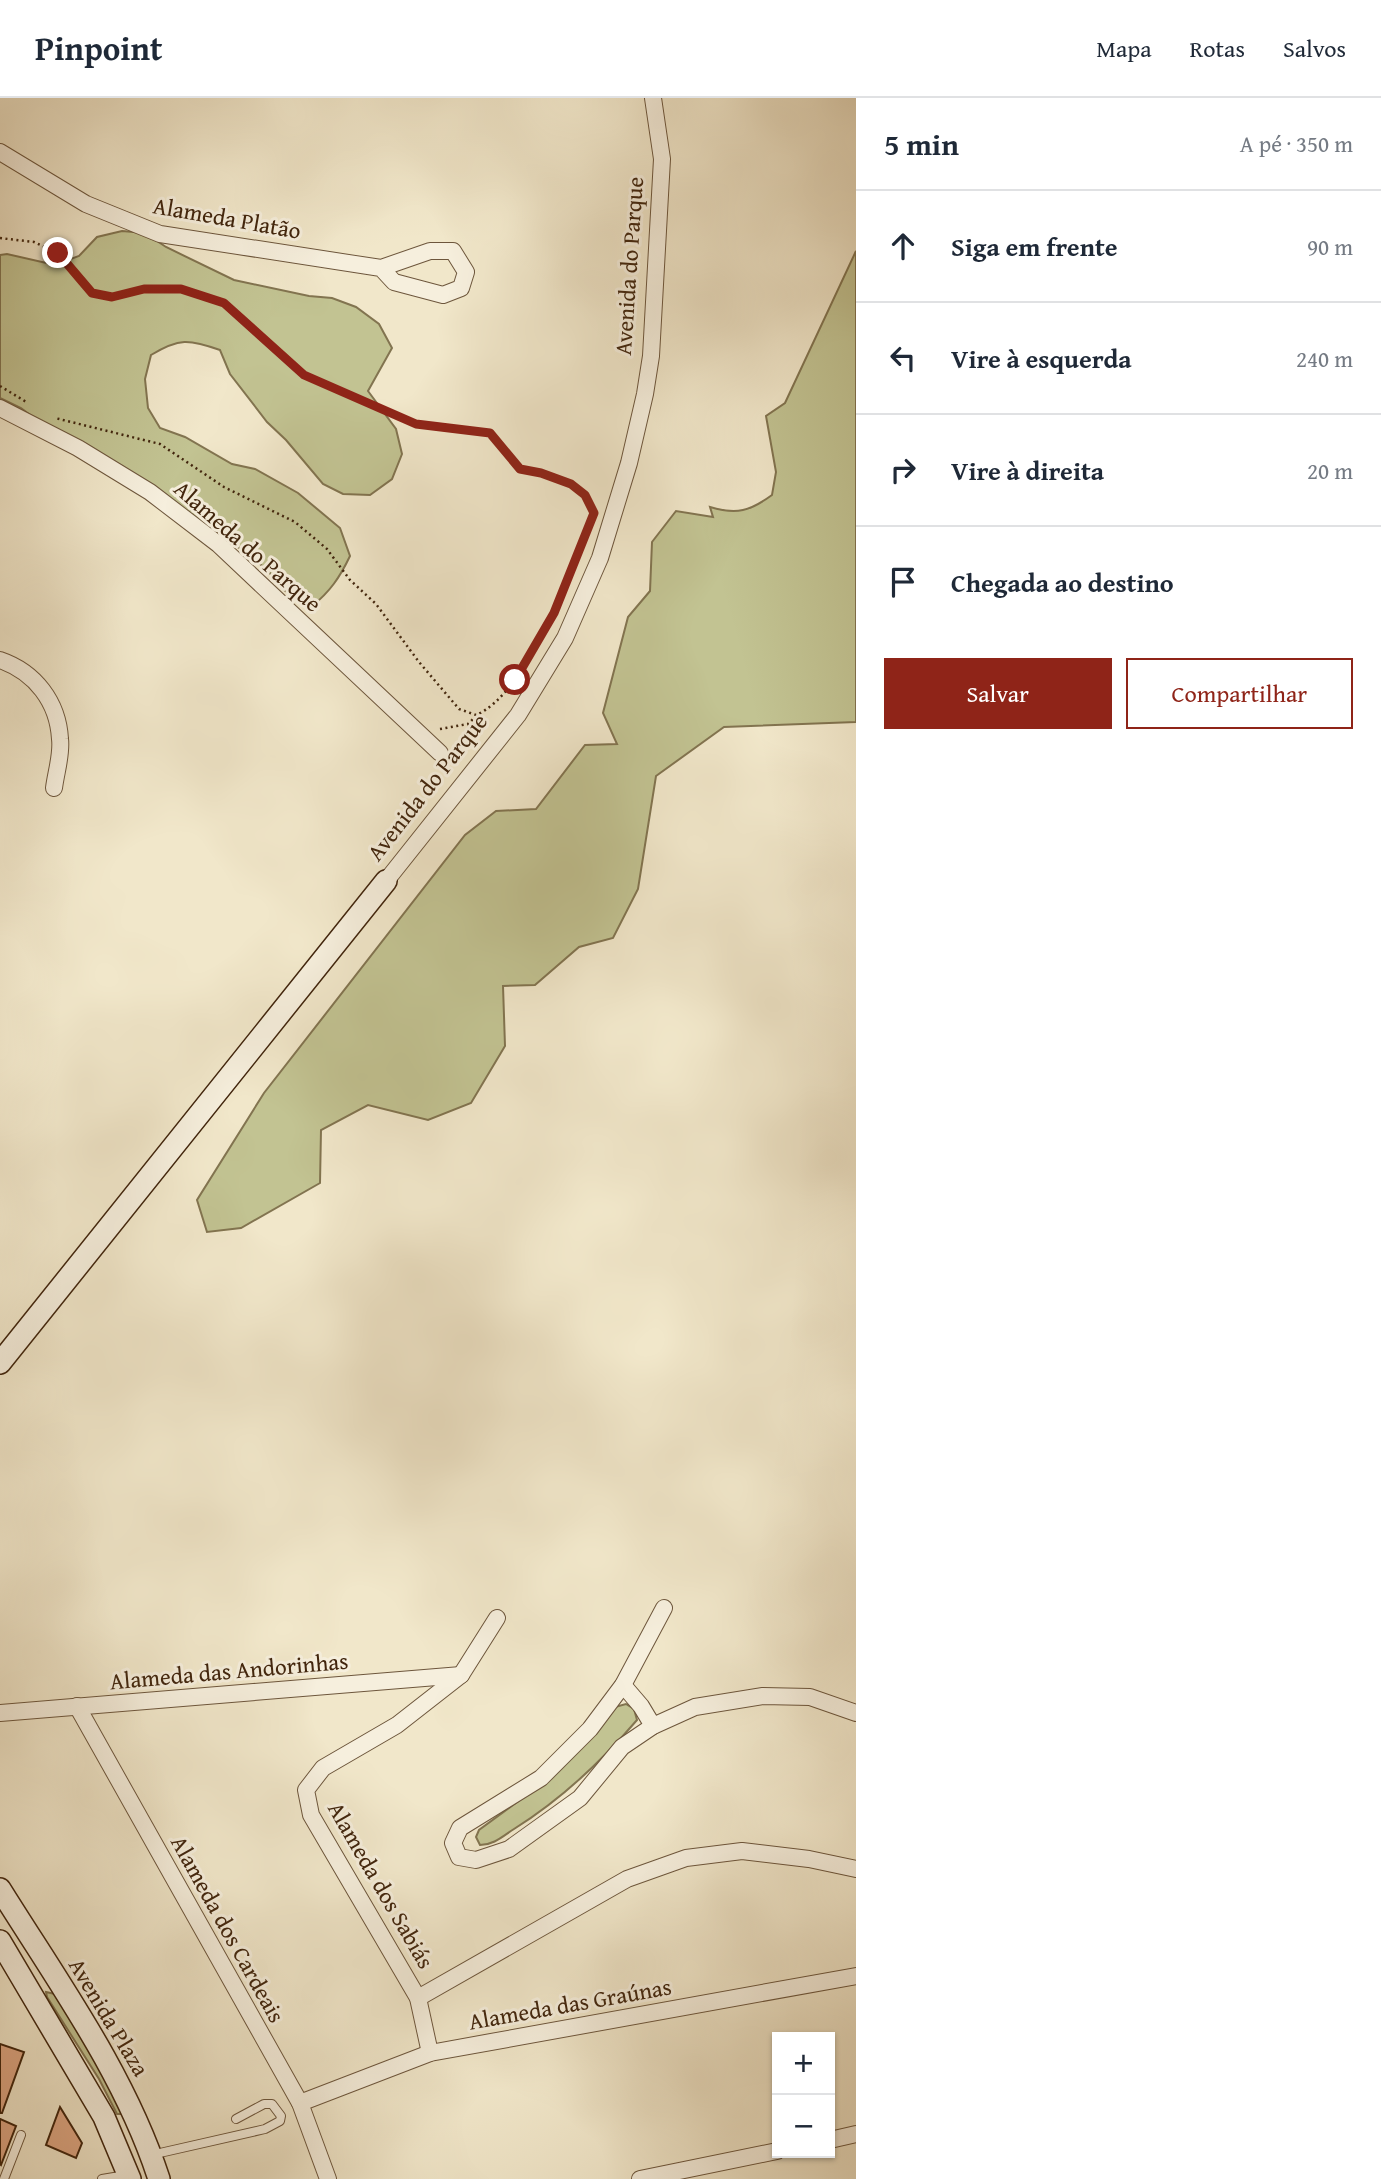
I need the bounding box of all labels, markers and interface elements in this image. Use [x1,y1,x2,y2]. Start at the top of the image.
text: Pinpoint [35,24,162,72]
text: Mapa [1096,31,1152,66]
text: Rotas [1190,31,1245,66]
text: Salvos [1283,31,1346,66]
text: 5 min [884,122,959,166]
text: A pé · 350 m [1240,127,1353,160]
street label: Avenida do Parque [606,176,651,356]
street label: Alameda Platão [151,188,304,247]
icon: ahead [884,227,922,265]
text: Siga em frente [951,227,1118,266]
text: 90 m [1307,230,1353,263]
route end [42,237,73,268]
icon: left [884,339,922,377]
text: Vire à esquerda [951,339,1132,378]
text: 240 m [1296,342,1353,375]
icon: right [884,451,922,489]
text: Vire à direita [951,451,1104,490]
text: 20 m [1307,454,1353,487]
street label: Alameda do Parque [167,472,329,619]
icon: arrive [884,563,922,601]
text: Chegada ao destino [951,563,1174,602]
button: Salvar [884,658,1112,729]
button: Compartilhar [1126,658,1353,729]
route start [499,664,530,695]
street label: Avenida do Parque [359,706,495,867]
street label: Alameda das Andorinhas [108,1644,349,1697]
street label: Alameda dos Sabiás [320,1795,443,1974]
street label: Alameda dos Cardeais [163,1829,294,2028]
street label: Avenida Plaza [61,1951,158,2082]
street label: Alameda das Graúnas [466,1969,674,2038]
map controls [772,2032,835,2158]
button: + [772,2032,835,2095]
button: − [772,2095,835,2158]

